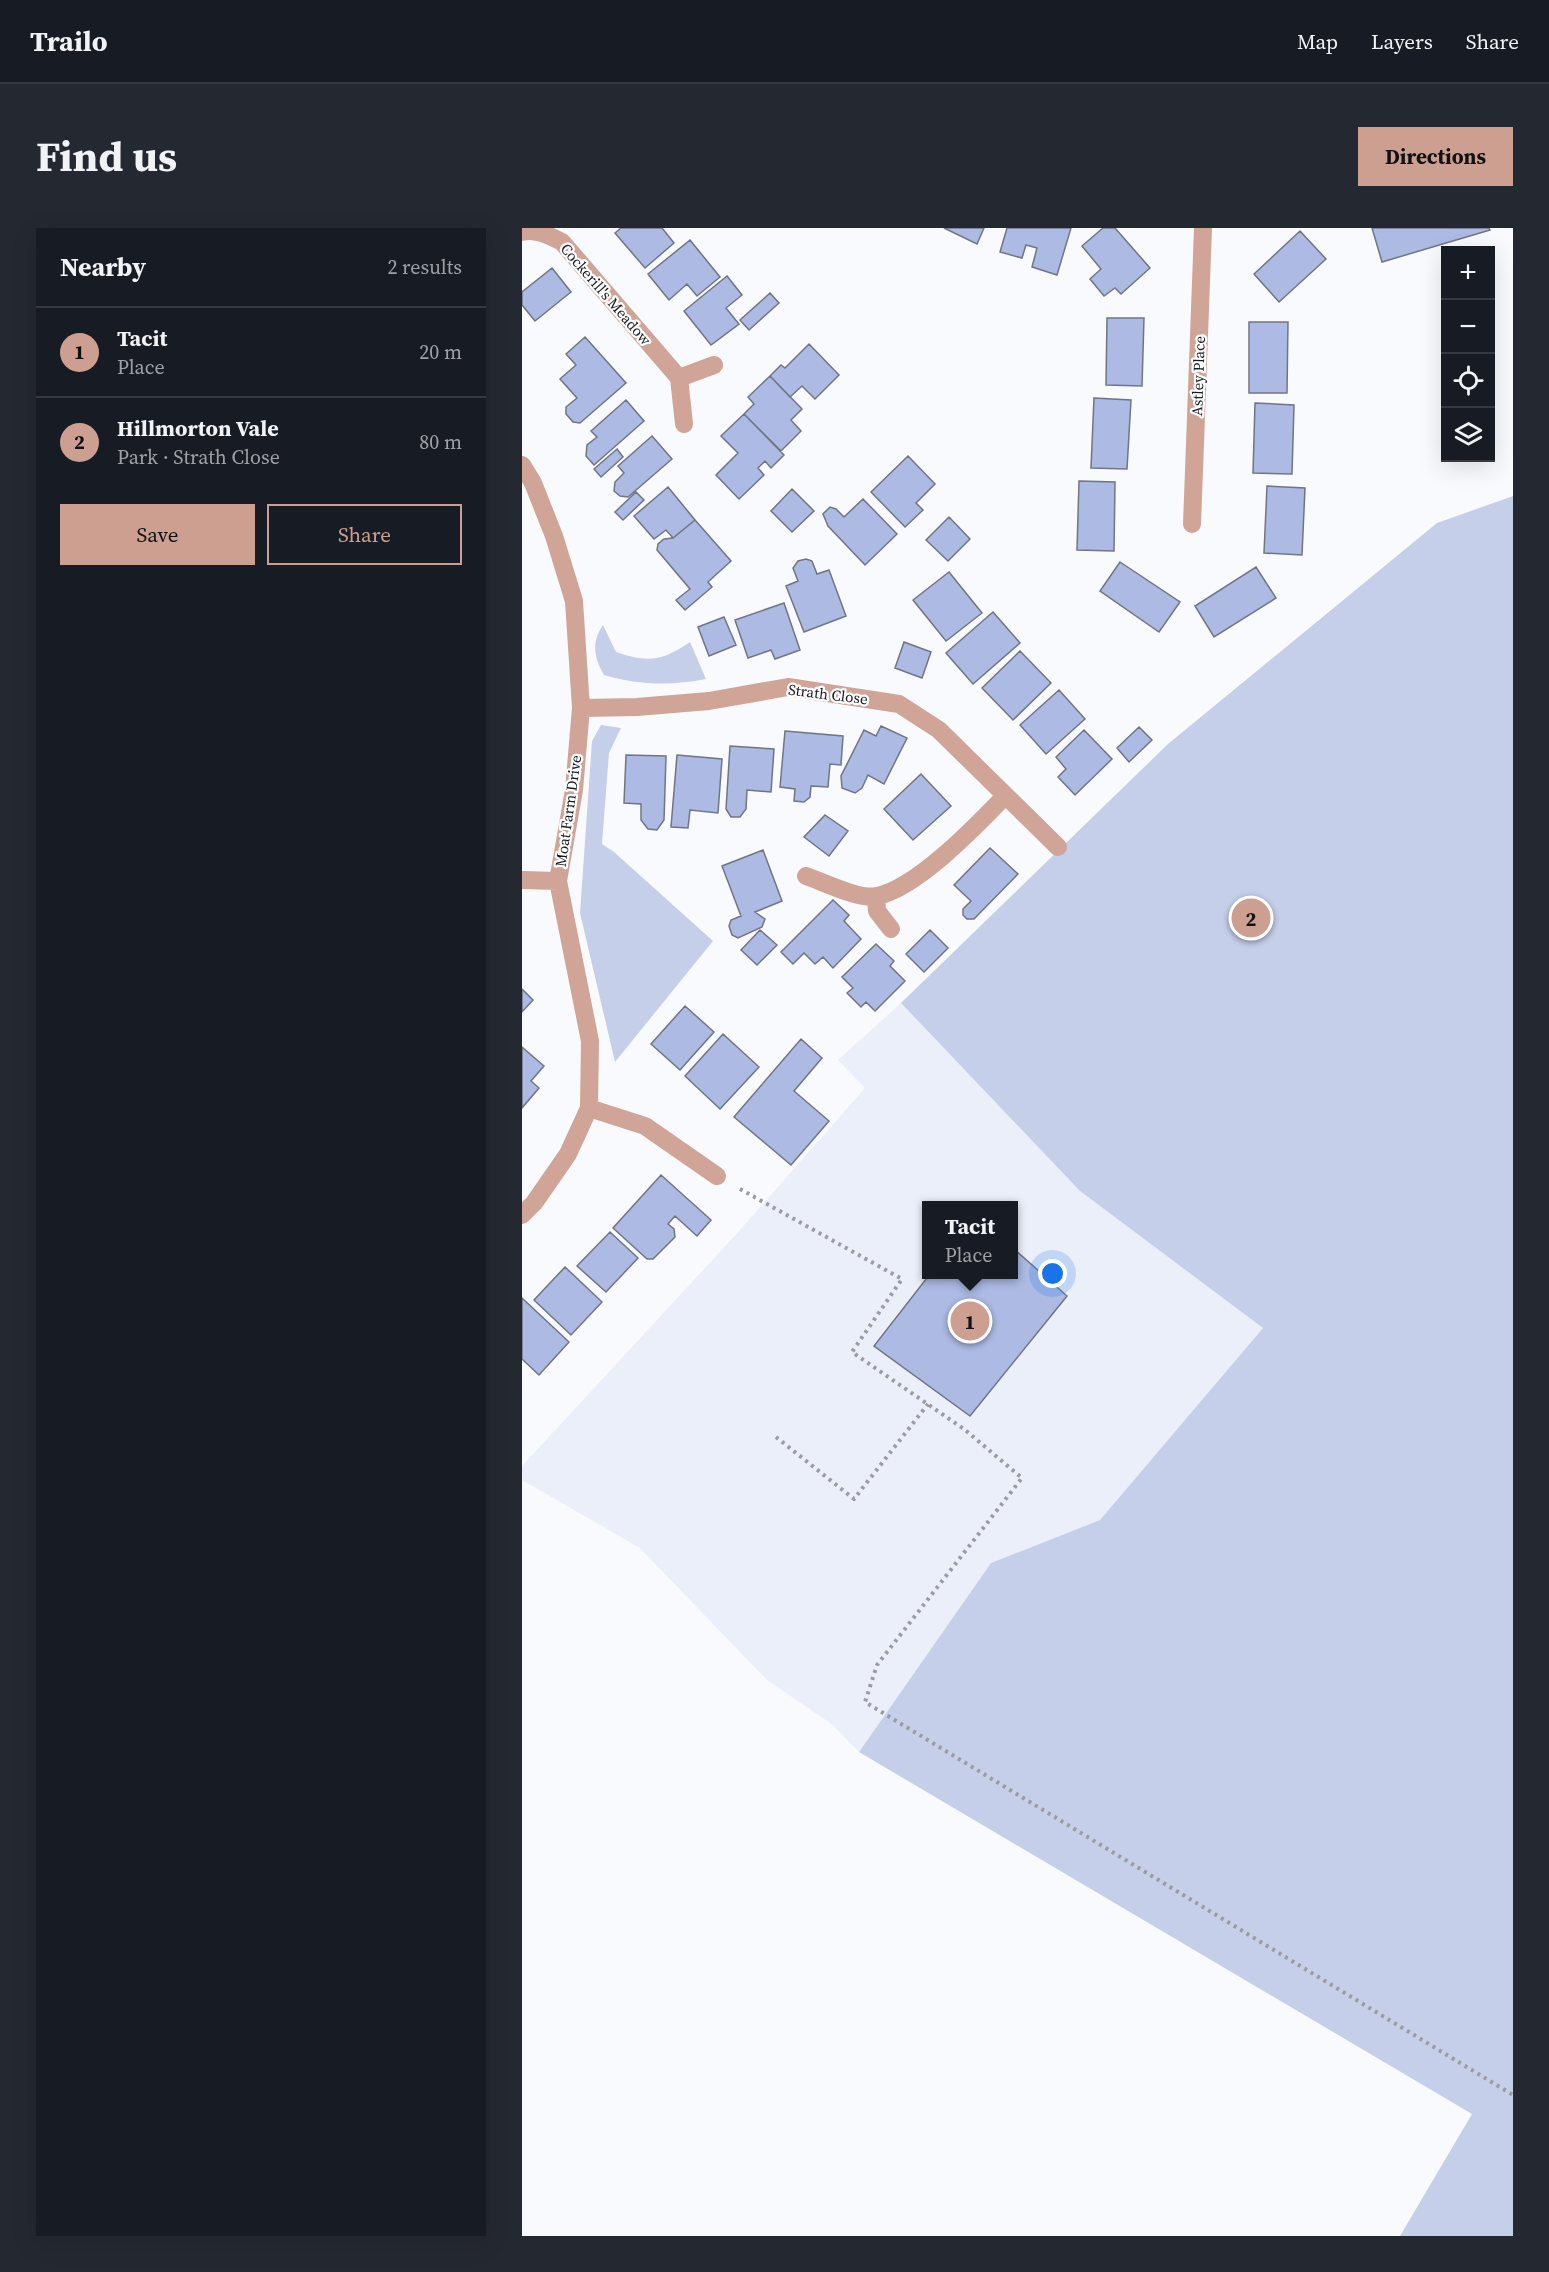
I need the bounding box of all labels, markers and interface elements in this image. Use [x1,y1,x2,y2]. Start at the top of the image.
text: Trailo [30,22,108,60]
text: Map [1297,27,1338,56]
text: Layers [1371,27,1433,56]
text: Share [1466,27,1519,56]
text: Find us [36,127,177,185]
button: Directions [1358,127,1513,186]
street label: Cockerill's Meadow [556,239,657,350]
map controls [1441,246,1495,462]
button: + [1441,246,1495,300]
text: Nearby [60,249,146,285]
text: 2 results [387,253,462,281]
button: − [1441,300,1495,354]
text: Tacit [117,323,167,353]
street label: Astley Place [1186,335,1210,416]
text: 1 [74,338,85,366]
text: 20 m [419,338,462,366]
text: Place [117,353,165,381]
button: locate [1441,354,1495,408]
button: layers [1441,408,1495,462]
text: Hillmorton Vale [117,413,279,443]
text: 2 [74,428,85,456]
text: 80 m [419,428,462,456]
text: Park · Strath Close [117,443,280,471]
button: Save [60,504,255,565]
button: Share [267,504,462,565]
street label: Strath Close [787,679,869,709]
street label: Moat Farm Drive [550,753,586,868]
pin: 2 [1232,896,1270,940]
popup [922,1201,1018,1279]
text: Tacit [945,1211,995,1241]
text: Place [945,1241,992,1269]
your location [1038,1259,1067,1288]
pin: 1 [950,1298,990,1344]

